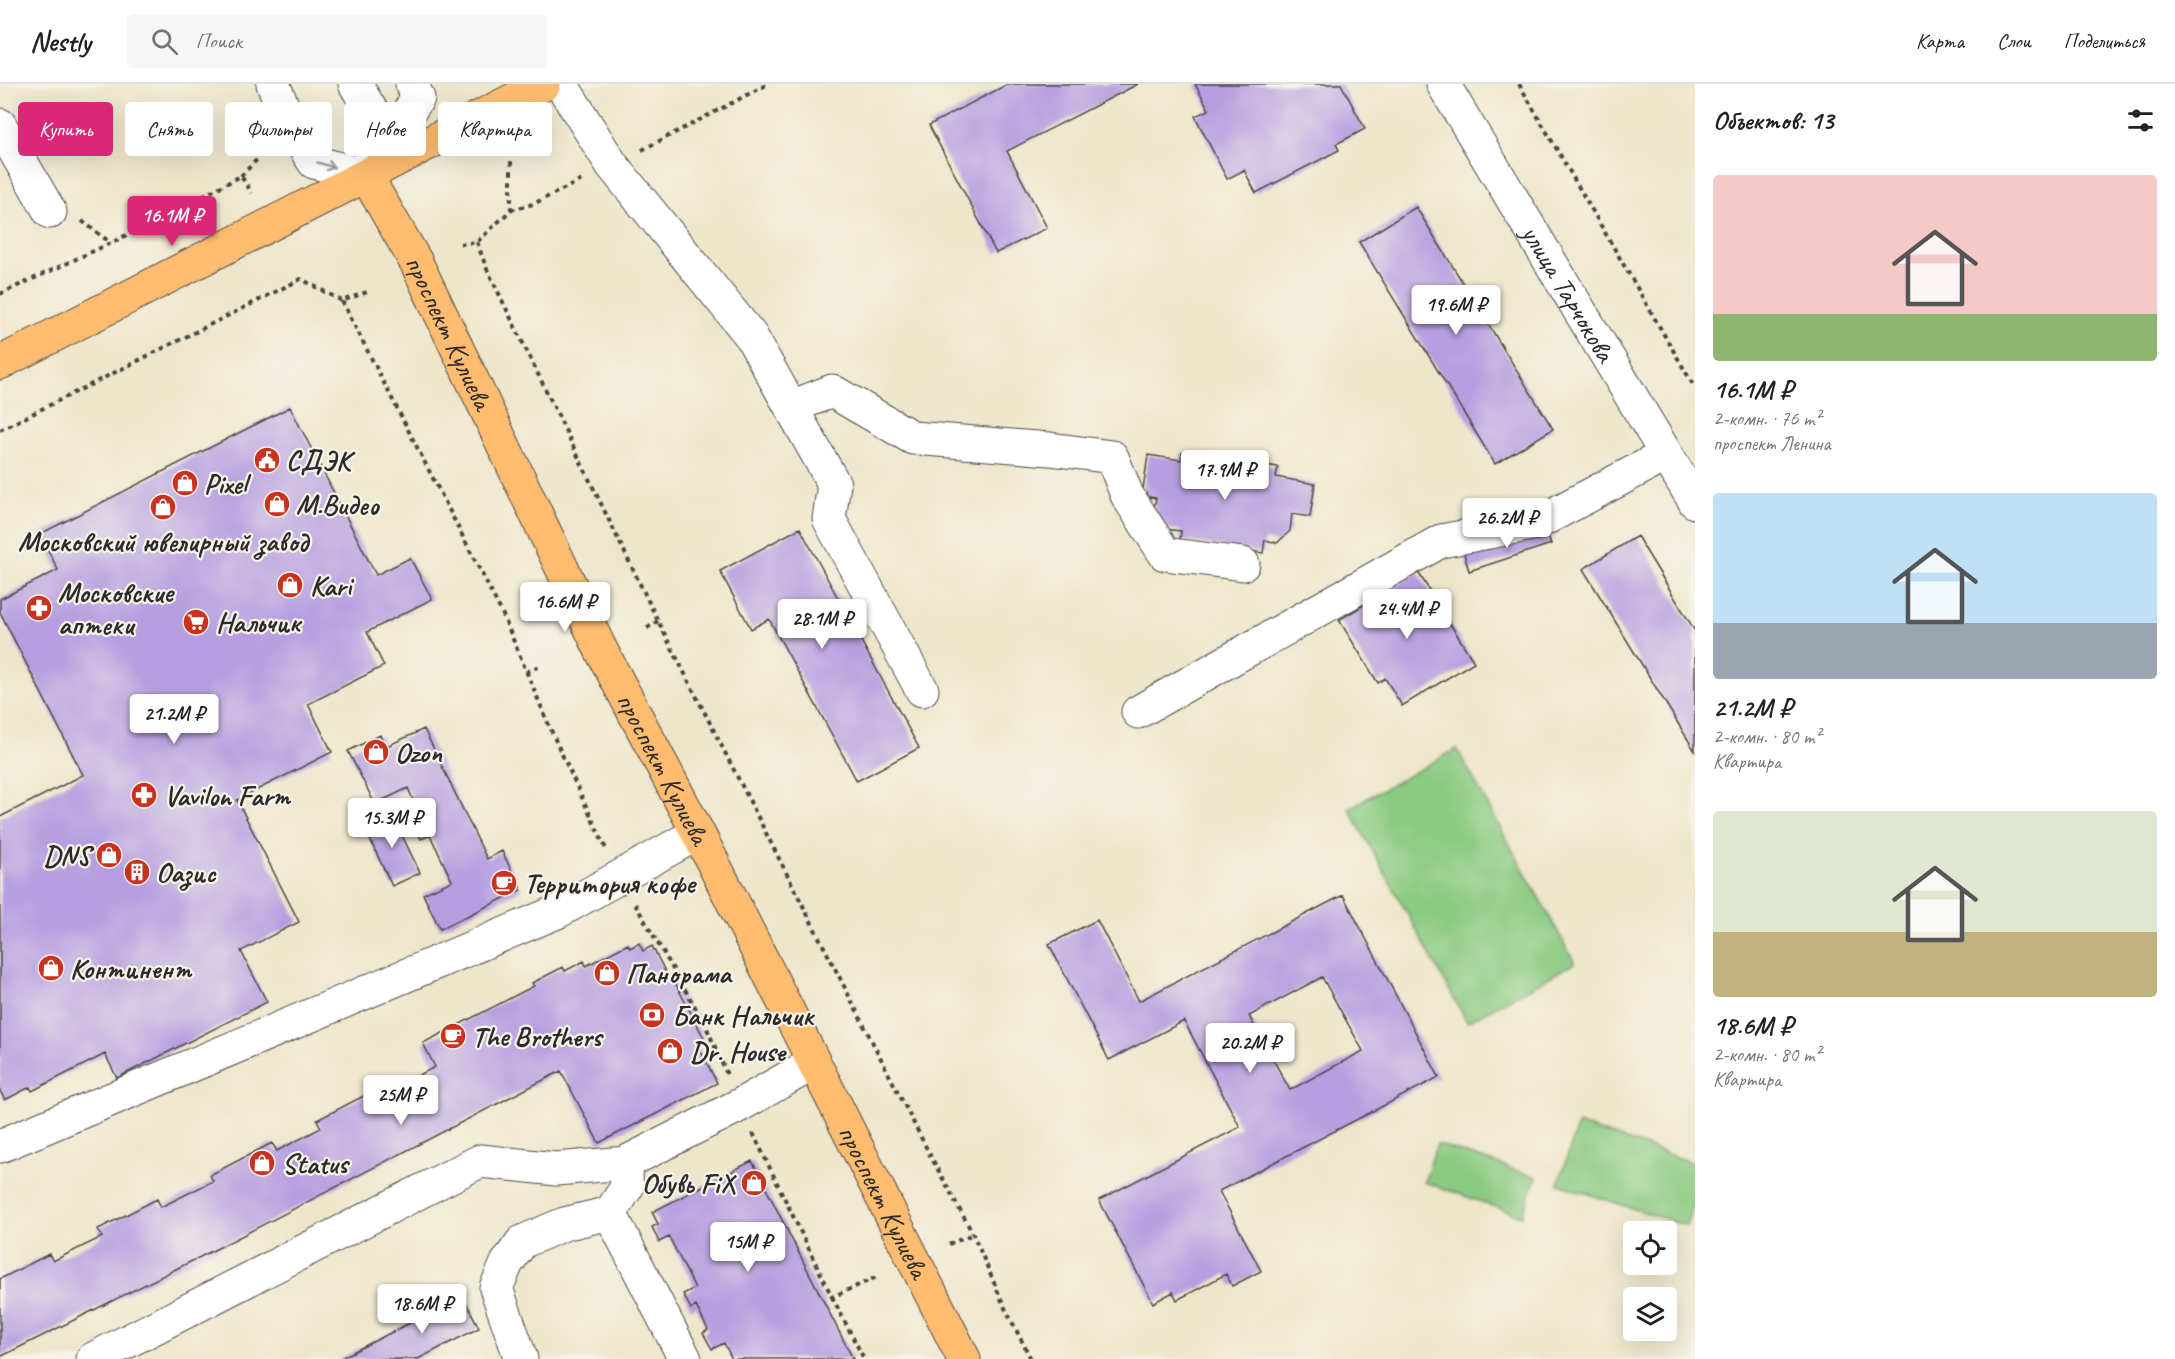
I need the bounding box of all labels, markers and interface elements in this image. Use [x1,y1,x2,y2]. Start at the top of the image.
search box [127,14,547,68]
text: Nestly [30,24,91,59]
icon: search [148,25,181,58]
text: Поиск [196,27,242,55]
text: Карта [1916,28,1964,54]
text: Слои [1997,28,2031,54]
text: Поделиться [2064,28,2145,54]
chip: Купить [18,102,113,156]
chip: Снять [125,102,213,156]
chip: Фильтры [225,102,332,156]
chip: Новое [344,102,426,156]
chip: Квартира [438,102,552,156]
text: Объектов: 13 [1713,104,1833,137]
icon: filters [2124,104,2157,137]
one-way arrow [316,160,335,171]
pin: 16.1M ₽ [117,196,227,247]
text: 16.1M ₽ [141,203,203,228]
icon: home [1881,214,1989,322]
street label: улица Тарчокова [1513,216,1625,369]
street label: проспект Кулиева [398,248,502,417]
pin: 19.6M ₽ [1401,285,1511,336]
text: 19.6M ₽ [1426,292,1486,317]
text: 16.1M ₽ [1713,373,1792,406]
text: 2-комн. · 76 m² [1713,406,1821,431]
text: проспект Ленина [1713,431,1830,456]
place label: СДЭК [286,443,356,478]
public building icon: СДЭК [252,445,282,475]
pin: 17.9M ₽ [1170,450,1280,501]
text: 17.9M ₽ [1195,457,1255,482]
place label: Pixel [204,466,252,501]
shop icon: Pixel [170,468,200,498]
place label: М.Видео [296,487,381,522]
shop icon: М.Видео [262,489,292,519]
shop icon: Московский ювелирный завод [148,492,178,522]
pin: 26.2M ₽ [1452,498,1562,549]
text: 26.2M ₽ [1476,505,1538,530]
place label: Московский ювелирный завод [18,524,311,560]
icon: home [1881,532,1989,640]
place label: Kari [310,568,355,603]
shop icon: Kari [275,570,305,600]
place label: Московские аптеки [58,575,175,642]
pin: 16.6M ₽ [510,582,620,633]
text: 16.6M ₽ [534,589,596,614]
pin: 24.4M ₽ [1352,589,1462,640]
pharmacy icon: Московские аптеки [24,593,54,623]
text: 24.4M ₽ [1377,596,1437,621]
pin: 28.1M ₽ [767,599,877,650]
place label: Нальчик [216,605,303,640]
text: 28.1M ₽ [792,606,852,631]
supermarket icon: Нальчик [181,607,211,637]
street label: проспект Кулиева [609,686,719,852]
text: 21.2M ₽ [1713,691,1792,724]
pin: 21.2M ₽ [119,694,229,745]
text: 21.2M ₽ [144,701,204,726]
text: 2-комн. · 80 m² [1713,724,1821,749]
place label: Ozon [395,735,443,770]
shop icon: Ozon [361,737,391,767]
text: Квартира [1713,749,1781,774]
place label: Vavilon Farm [164,778,292,813]
pharmacy icon: Vavilon Farm [129,780,159,810]
pin: 15.3M ₽ [337,798,447,849]
text: 15.3M ₽ [362,805,422,830]
place label: DNS [44,838,95,873]
shop icon: DNS [94,840,124,870]
icon: home [1881,850,1989,958]
place label: Оазис [156,855,217,891]
building icon: Оазис [122,857,152,887]
place label: Территория кофе [524,866,697,901]
cafe icon: Территория кофе [489,868,519,898]
place label: Континент [70,951,193,986]
shop icon: Континент [36,953,66,983]
place label: Панорама [626,956,733,991]
shop icon: Панорама [592,958,622,988]
place label: Банк Нальчик [672,998,816,1033]
bank icon: Банк Нальчик [637,1000,667,1030]
text: 18.6M ₽ [1713,1009,1792,1042]
place label: The Brothers [472,1019,605,1054]
cafe icon: The Brothers [438,1021,468,1051]
pin: 20.2M ₽ [1195,1023,1305,1074]
text: 20.2M ₽ [1220,1030,1280,1055]
place label: Dr. House [690,1034,787,1069]
shop icon: Dr. House [655,1036,685,1066]
text: 2-комн. · 80 m² [1713,1042,1821,1067]
text: Квартира [1713,1067,1781,1092]
pin: 25M ₽ [359,1075,443,1126]
text: 25M ₽ [377,1082,425,1107]
street label: проспект Кулиева [831,1119,939,1286]
place label: Status [282,1146,351,1181]
shop icon: Status [247,1148,277,1178]
place label: Обувь FiX [642,1166,737,1201]
shop icon: Обувь FiX [739,1168,769,1198]
map controls [1623,1221,1677,1341]
button: locate [1623,1221,1677,1275]
pin: 15M ₽ [706,1222,790,1273]
text: 15M ₽ [724,1229,772,1254]
pin: 18.6M ₽ [367,1284,477,1335]
button: layers [1623,1287,1677,1341]
text: 18.6M ₽ [391,1291,453,1316]

